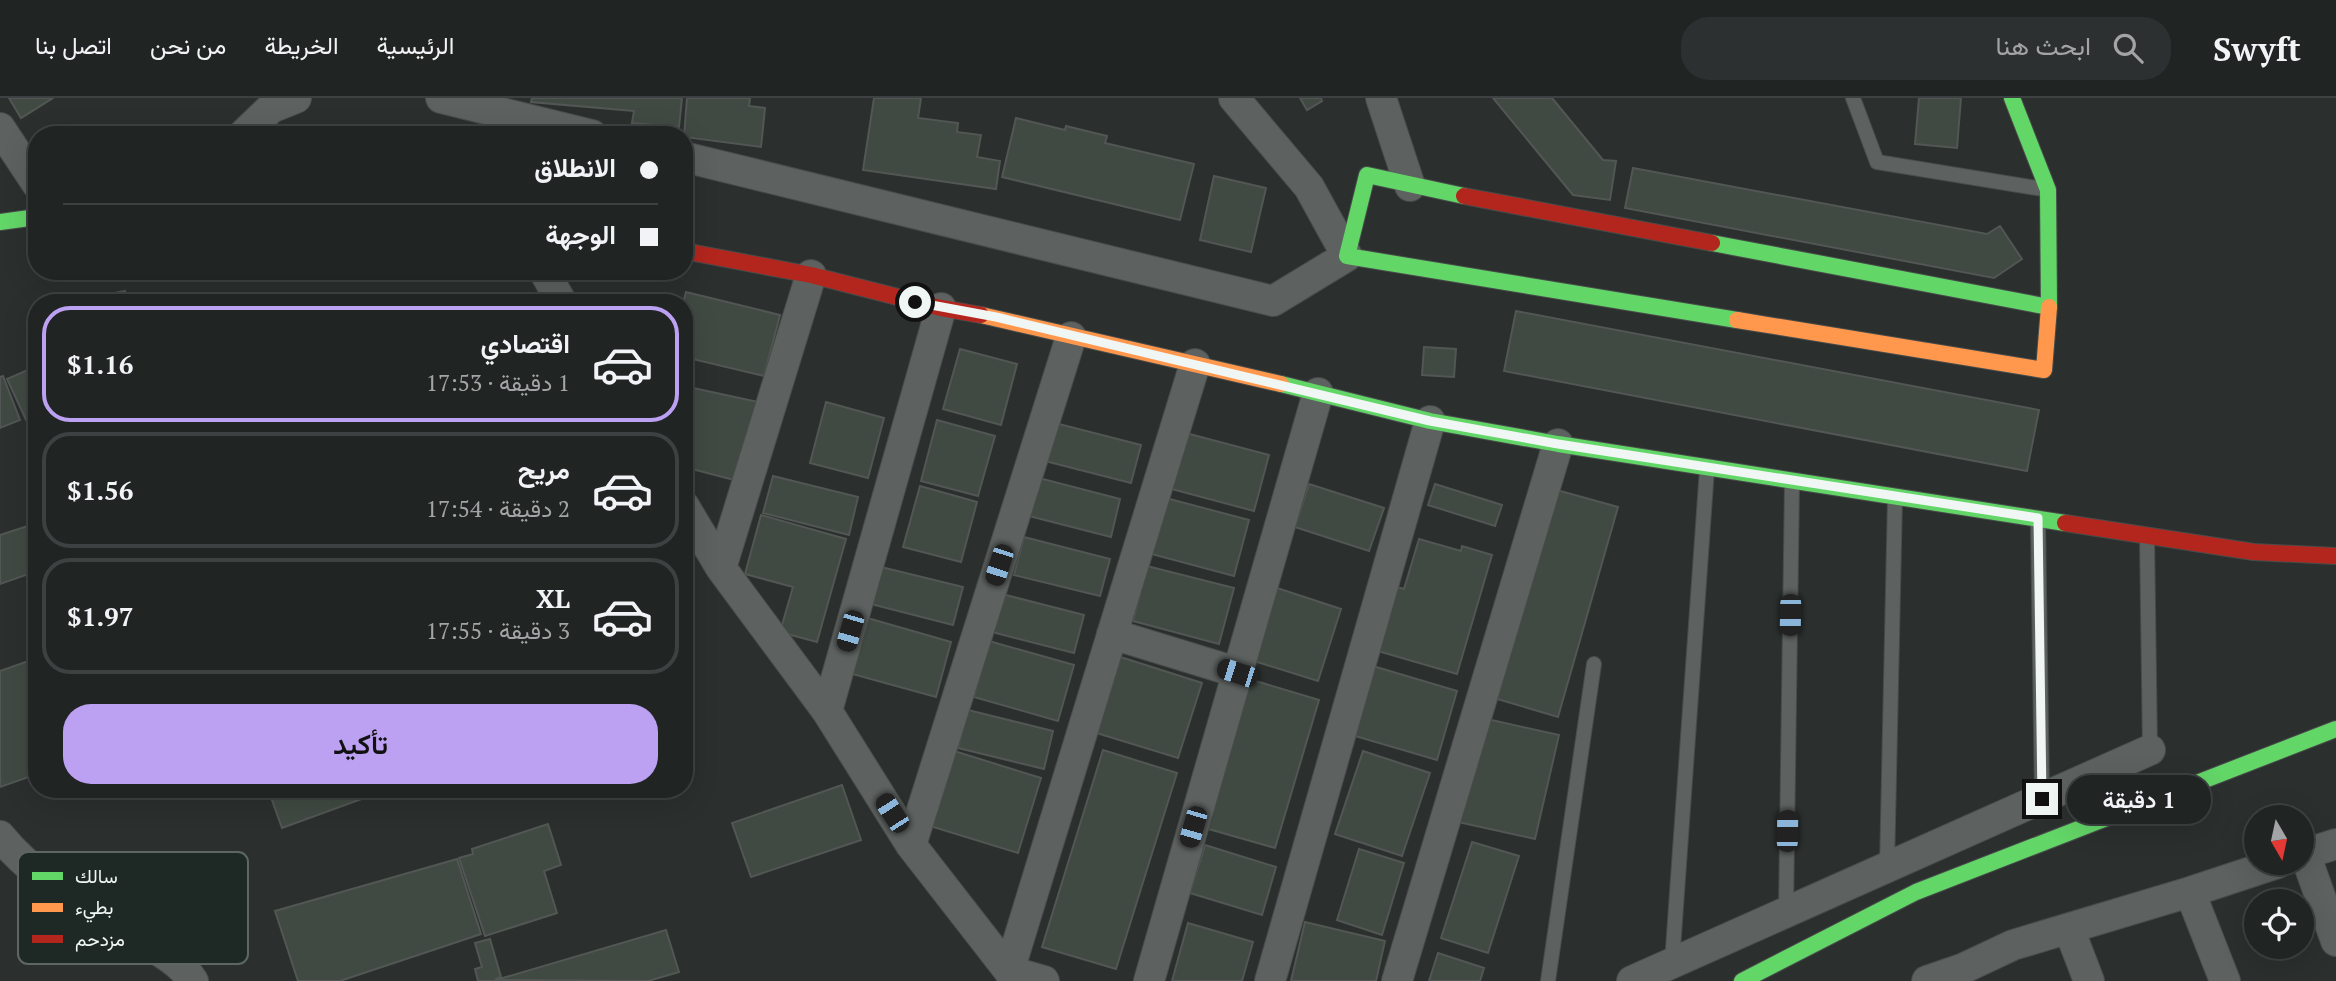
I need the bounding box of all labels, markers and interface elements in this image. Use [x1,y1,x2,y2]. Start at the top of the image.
search box [1681,17,2171,80]
text: Swyft [2213,27,2301,70]
text: ابحث هنا [1996,28,2091,62]
text: اتصل بنا [35,29,112,61]
text: من نحن [150,29,226,61]
text: الخريطة [264,29,339,61]
text: الرئيسية [377,29,454,61]
icon: search [2109,29,2147,67]
text: الانطلاق [534,150,616,184]
text: الوجهة [545,217,616,251]
route start [899,286,931,318]
text: اقتصادي [481,326,570,360]
icon: car [591,333,654,396]
text: $1.16 [67,347,133,381]
text: 1 دقيقة · 17:53 [426,367,570,398]
text: مريح [518,452,570,486]
icon: car [591,459,654,522]
text: $1.56 [67,473,133,507]
text: 2 دقيقة · 17:54 [426,493,570,524]
car [983,542,1016,588]
text: XL [536,581,570,615]
icon: car [591,585,654,648]
car [1780,594,1801,636]
text: $1.97 [67,599,133,633]
car [835,608,866,654]
text: 3 دقيقة · 17:55 [426,615,570,646]
car [1214,657,1261,689]
button: تأكيد [63,704,658,784]
callout: 1 دقيقة [2066,774,2210,824]
route end [2026,783,2058,815]
text: 1 دقيقة [2102,784,2176,815]
car [872,790,913,836]
car [1178,804,1209,850]
north arrow [2244,805,2314,875]
map controls [2244,805,2314,959]
car [1777,810,1798,852]
legend [18,852,248,964]
text: سالك [75,863,118,888]
button: locate [2244,889,2314,959]
text: بطيء [75,894,113,923]
text: مزدحم [75,926,125,952]

